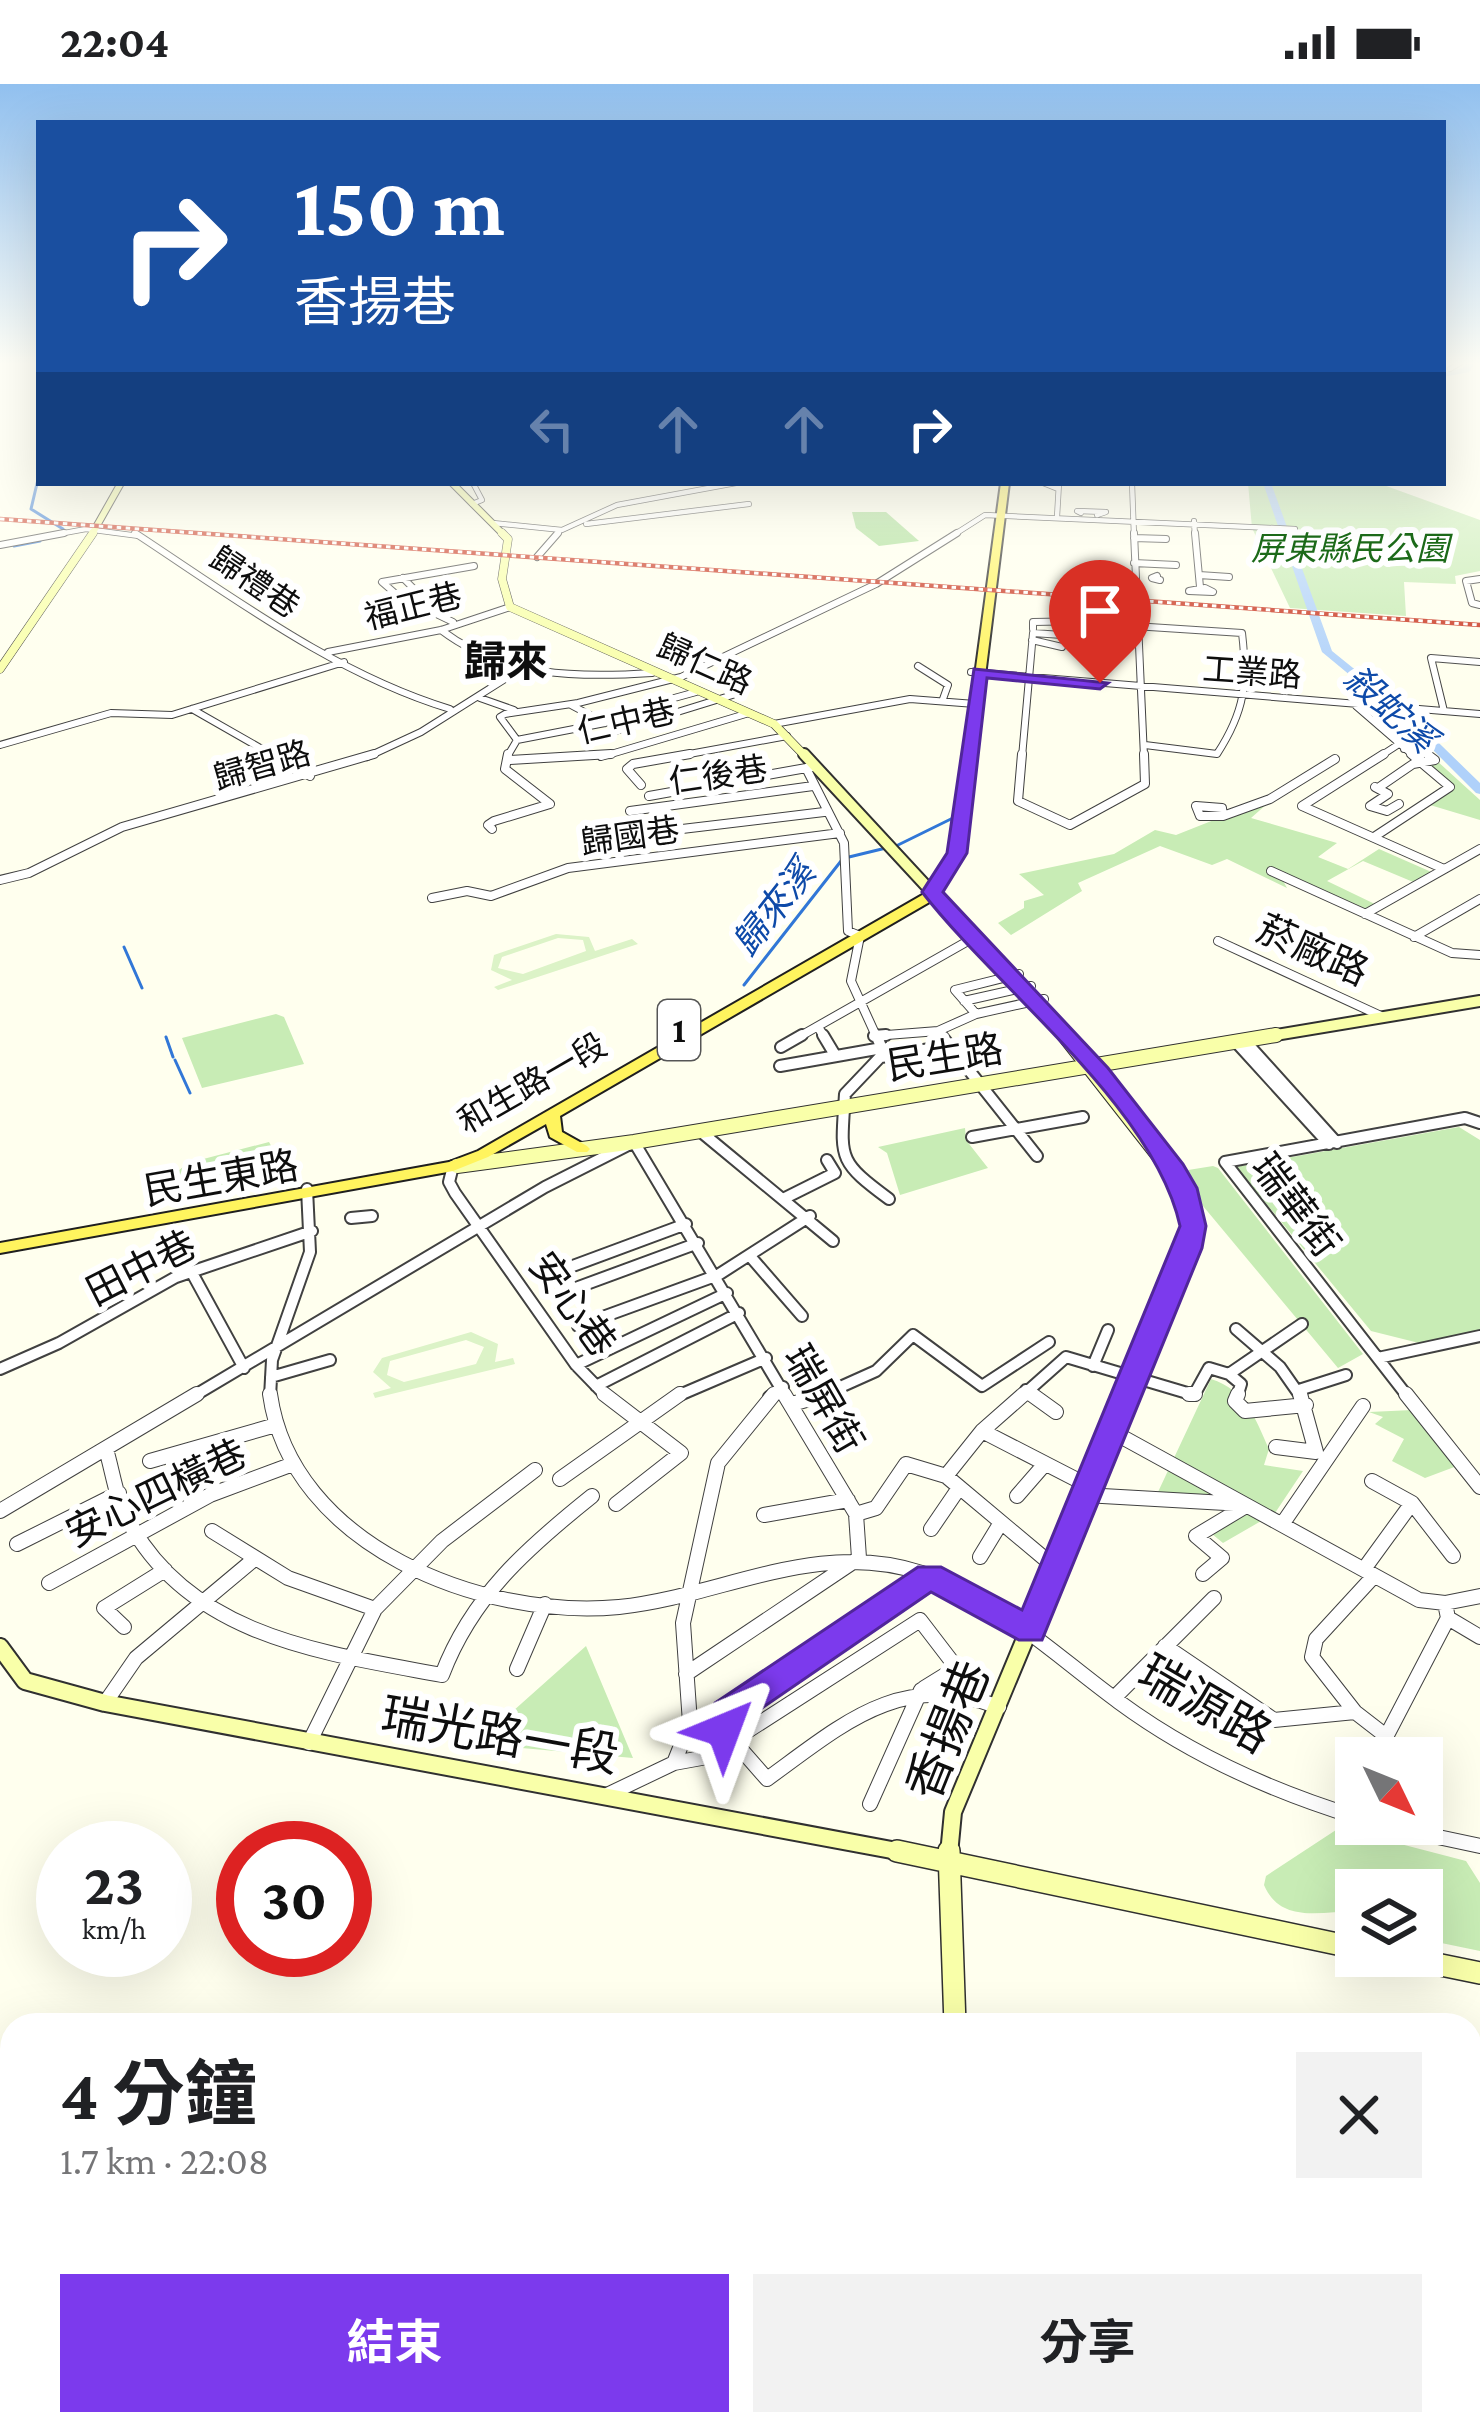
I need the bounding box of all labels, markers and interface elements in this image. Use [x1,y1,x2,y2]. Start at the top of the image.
text: 22:04 [60,17,169,67]
text: 150 m [294,160,505,253]
icon: right [96,168,252,324]
text: 香揚巷 [294,273,456,333]
icon: left [519,396,585,462]
icon: ahead [645,396,711,462]
icon: ahead [771,396,837,462]
icon: right [897,396,963,462]
park label: 屏東縣民公園 [1251,530,1453,567]
street label: 歸禮巷 [204,539,306,625]
pin [1049,560,1151,683]
street label: 福正巷 [360,576,466,636]
icon: arrive [1067,578,1133,644]
street label: 歸仁路 [652,627,758,701]
district label: 歸來 [464,638,548,685]
street label: 工業路 [1201,650,1303,694]
water label: 殺蛇溪 [1336,658,1447,763]
street label: 仁中巷 [574,692,678,750]
street label: 歸智路 [209,734,315,796]
street label: 仁後巷 [666,750,770,800]
street label: 歸國巷 [578,811,682,861]
water label: 歸來溪 [725,849,826,963]
street label: 菸廠路 [1251,907,1375,993]
road number: 1 [658,1000,700,1060]
street label: 和生路一段 [451,1026,613,1140]
street label: 民生路 [884,1027,1006,1087]
street label: 民生東路 [140,1143,302,1213]
street label: 瑞華街 [1244,1145,1348,1265]
street label: 田中巷 [79,1222,203,1314]
street label: 安心巷 [521,1244,625,1364]
street label: 瑞屏街 [776,1338,872,1460]
street label: 安心四橫巷 [59,1431,253,1555]
street label: 瑞源路 [1129,1645,1281,1763]
street label: 香揚巷 [896,1653,1000,1807]
position arrow [661,1667,787,1793]
street label: 瑞光路一段 [377,1688,623,1782]
north arrow [1335,1737,1443,1845]
map controls [1335,1737,1443,1977]
speed limit sign: 30 [216,1821,372,1977]
text: 23 [84,1850,144,1917]
button: layers [1335,1869,1443,1977]
text: km/h [82,1912,146,1945]
button: close [1296,2052,1422,2178]
text: 4 分鐘 [60,2054,257,2134]
text: 1.7 km · 22:08 [60,2139,269,2182]
button: 結束 [60,2274,729,2412]
button: 分享 [753,2274,1422,2412]

